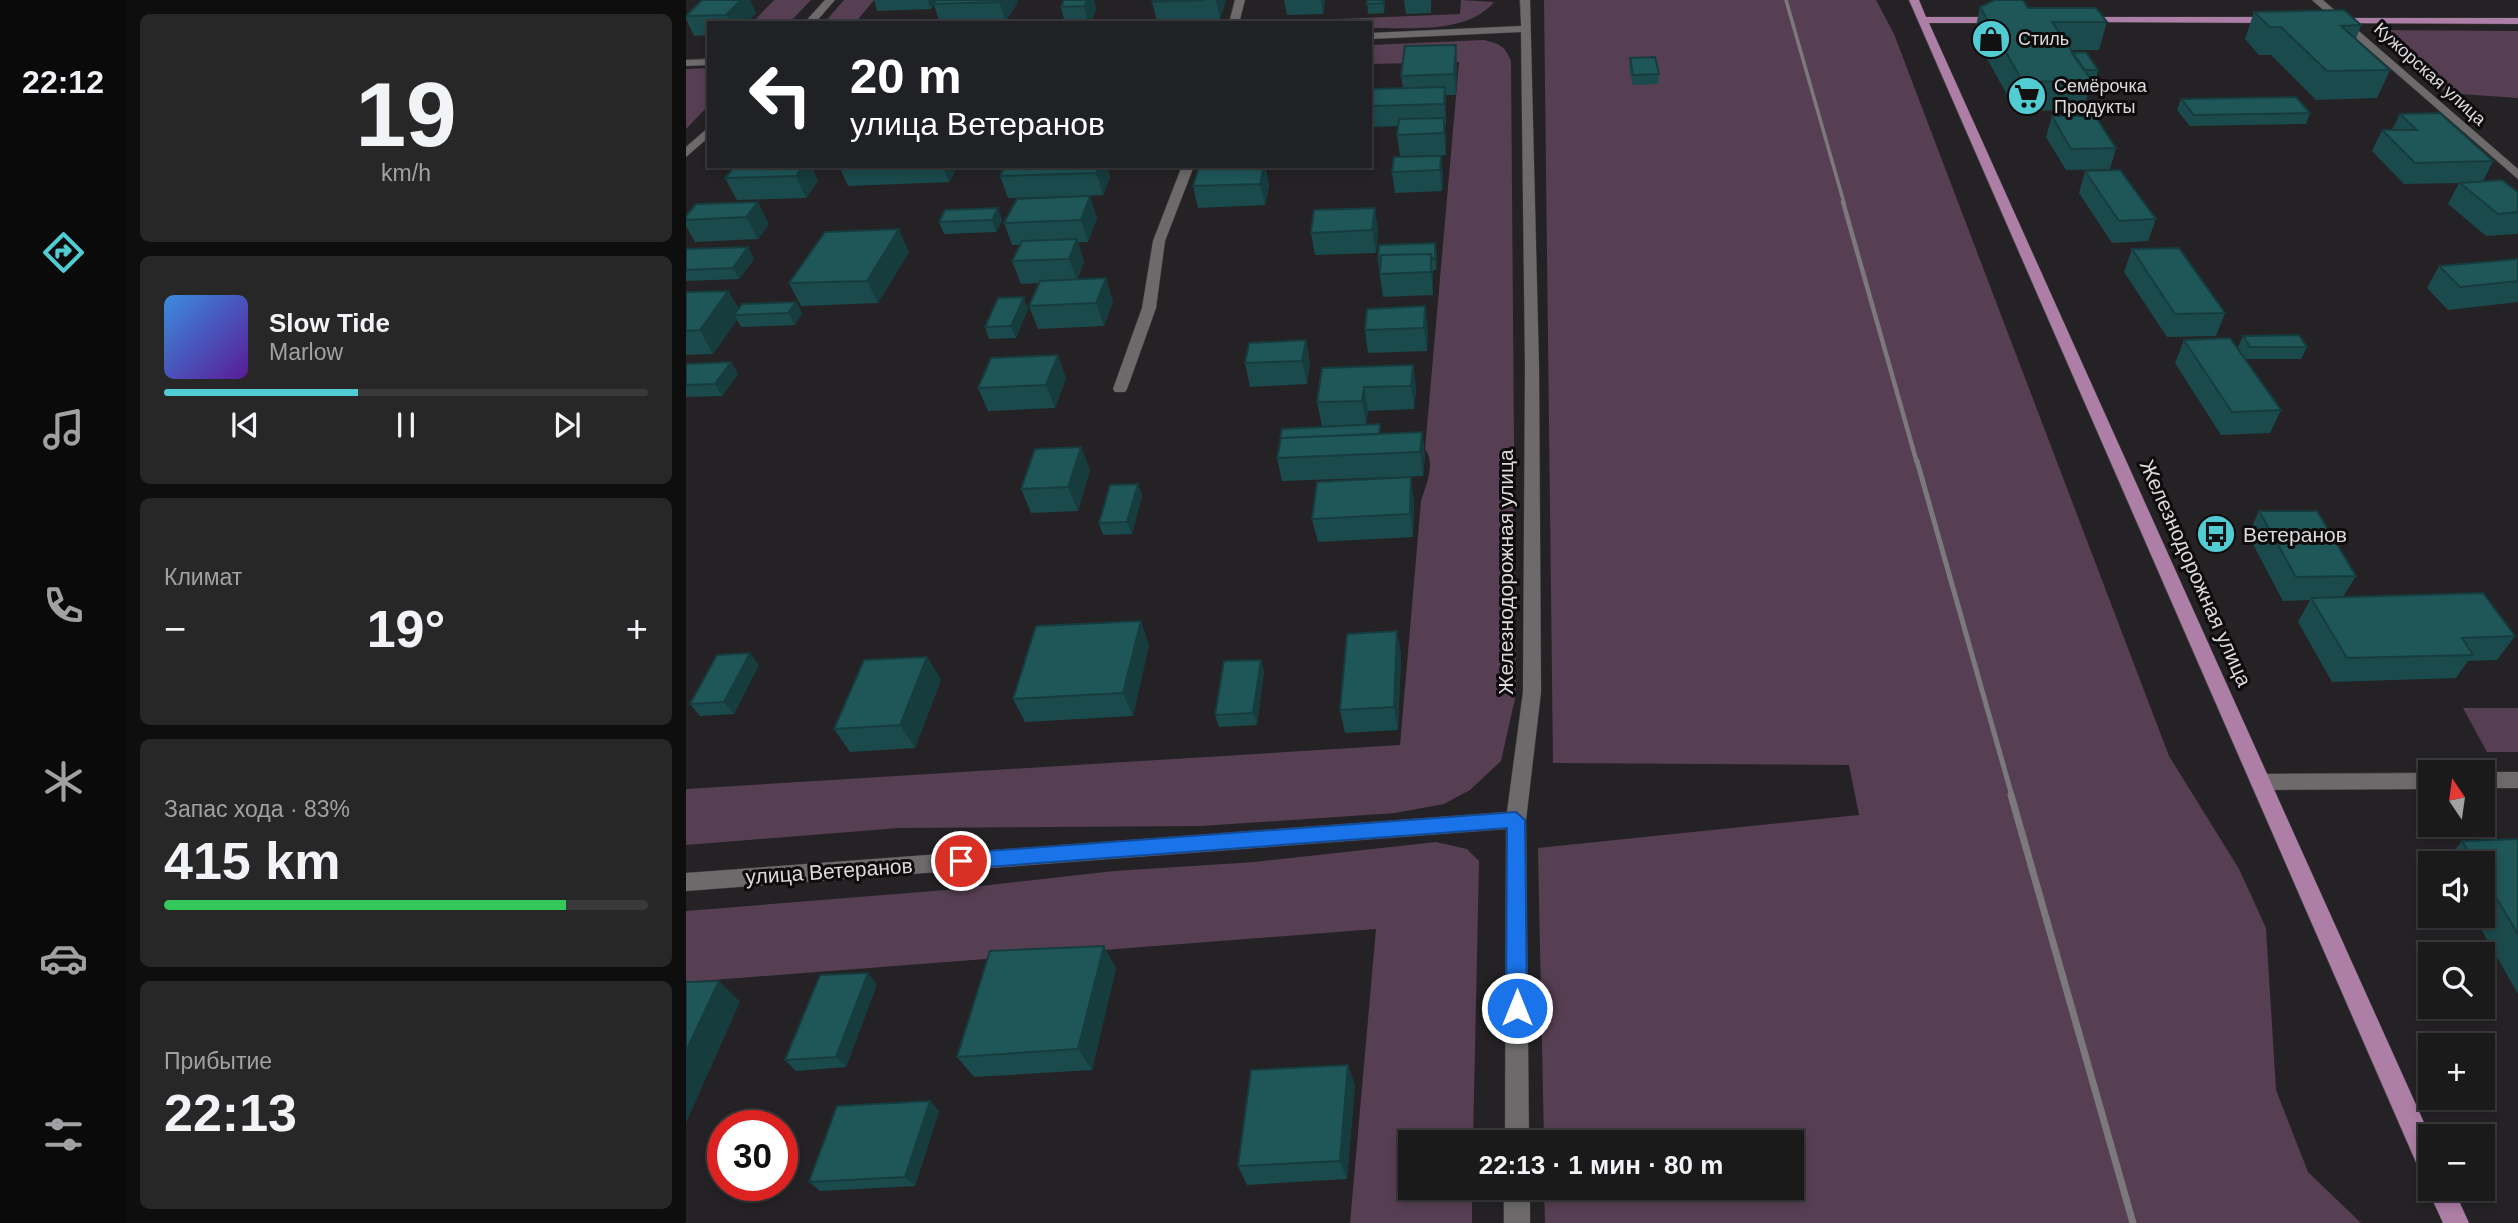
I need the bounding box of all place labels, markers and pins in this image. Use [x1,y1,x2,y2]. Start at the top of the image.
shop icon: Стиль [1970,18,2012,60]
place label: Стиль [2018,29,2069,49]
supermarket icon: Семёрочка Продукты [2006,75,2048,117]
place label: Семёрочка Продукты [2054,76,2148,117]
bus stop icon: Ветеранов [2195,513,2237,555]
place label: Ветеранов [2243,523,2347,546]
pin [931,831,991,891]

